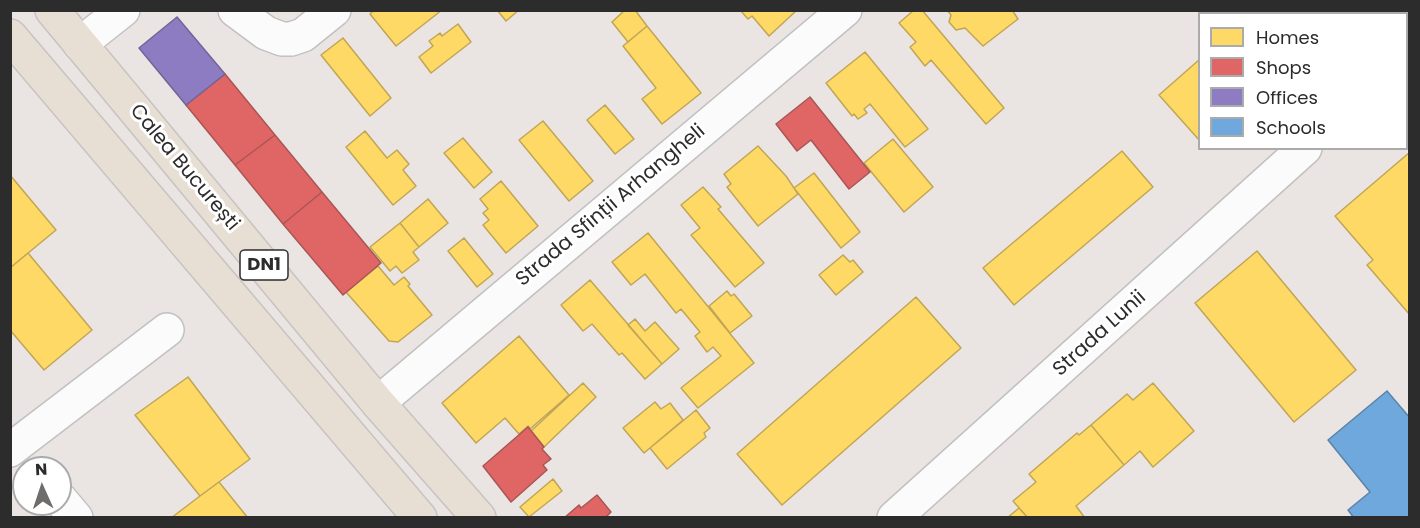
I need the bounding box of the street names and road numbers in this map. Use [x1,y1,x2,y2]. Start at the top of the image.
street label: Calea București [124,100,244,236]
street label: Strada Sfinții Arhangheli [512,120,710,292]
road number: DN1 [240,250,288,280]
street label: Strada Lunii [1049,286,1151,382]

